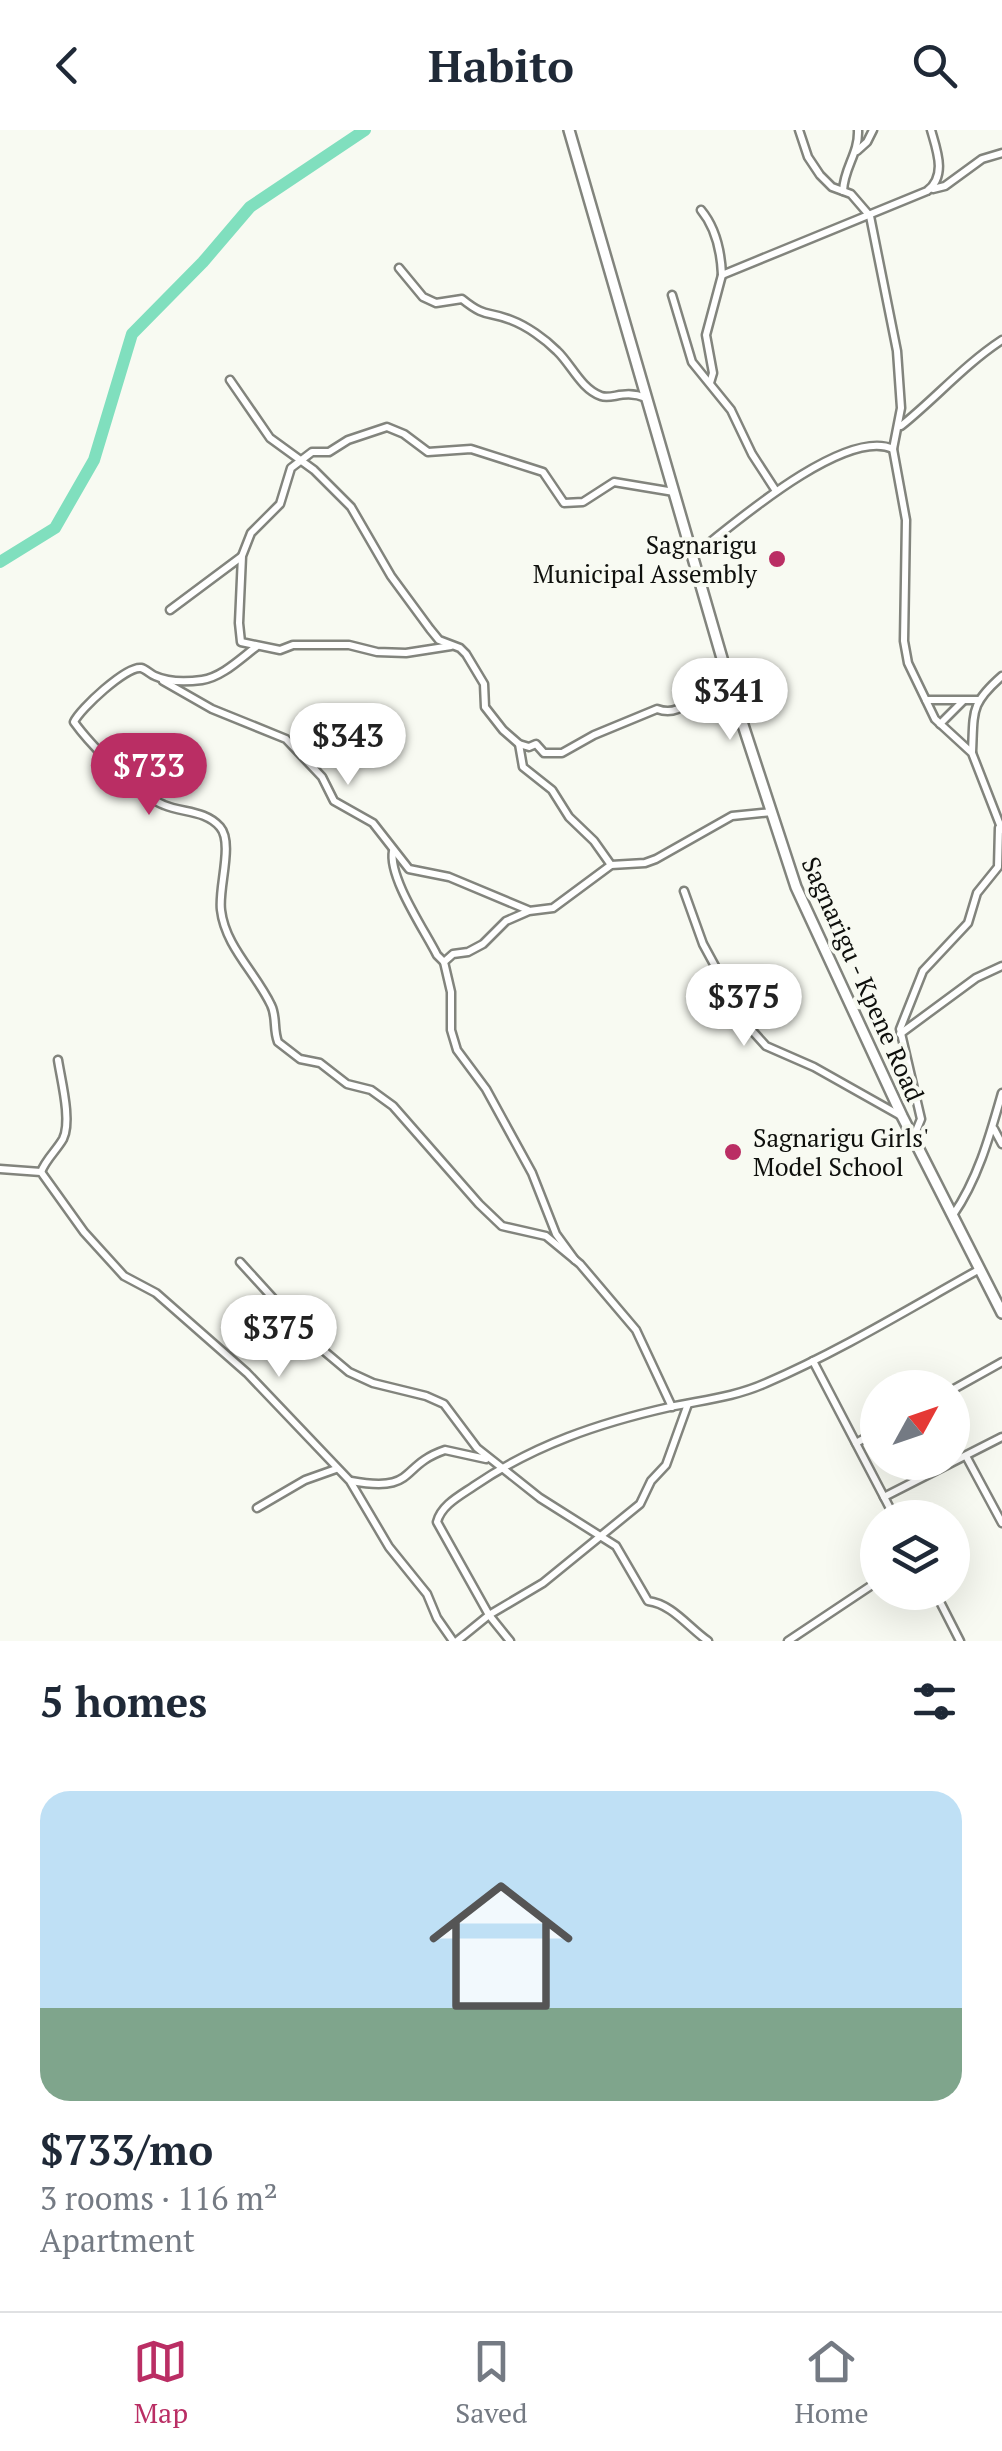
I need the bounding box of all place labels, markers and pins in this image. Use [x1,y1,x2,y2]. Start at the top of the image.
place label: Sagnarigu Municipal Assembly [533,528,757,590]
marker: Sagnarigu Municipal Assembly [766,548,788,570]
pin: $341 [671,658,789,743]
pin: $343 [289,703,407,788]
pin: $733 [90,733,208,818]
pin: $375 [685,964,803,1049]
place label: Sagnarigu Girls' Model School [753,1121,929,1183]
marker: Sagnarigu Girls' Model School [722,1141,744,1163]
pin: $375 [220,1295,338,1380]

